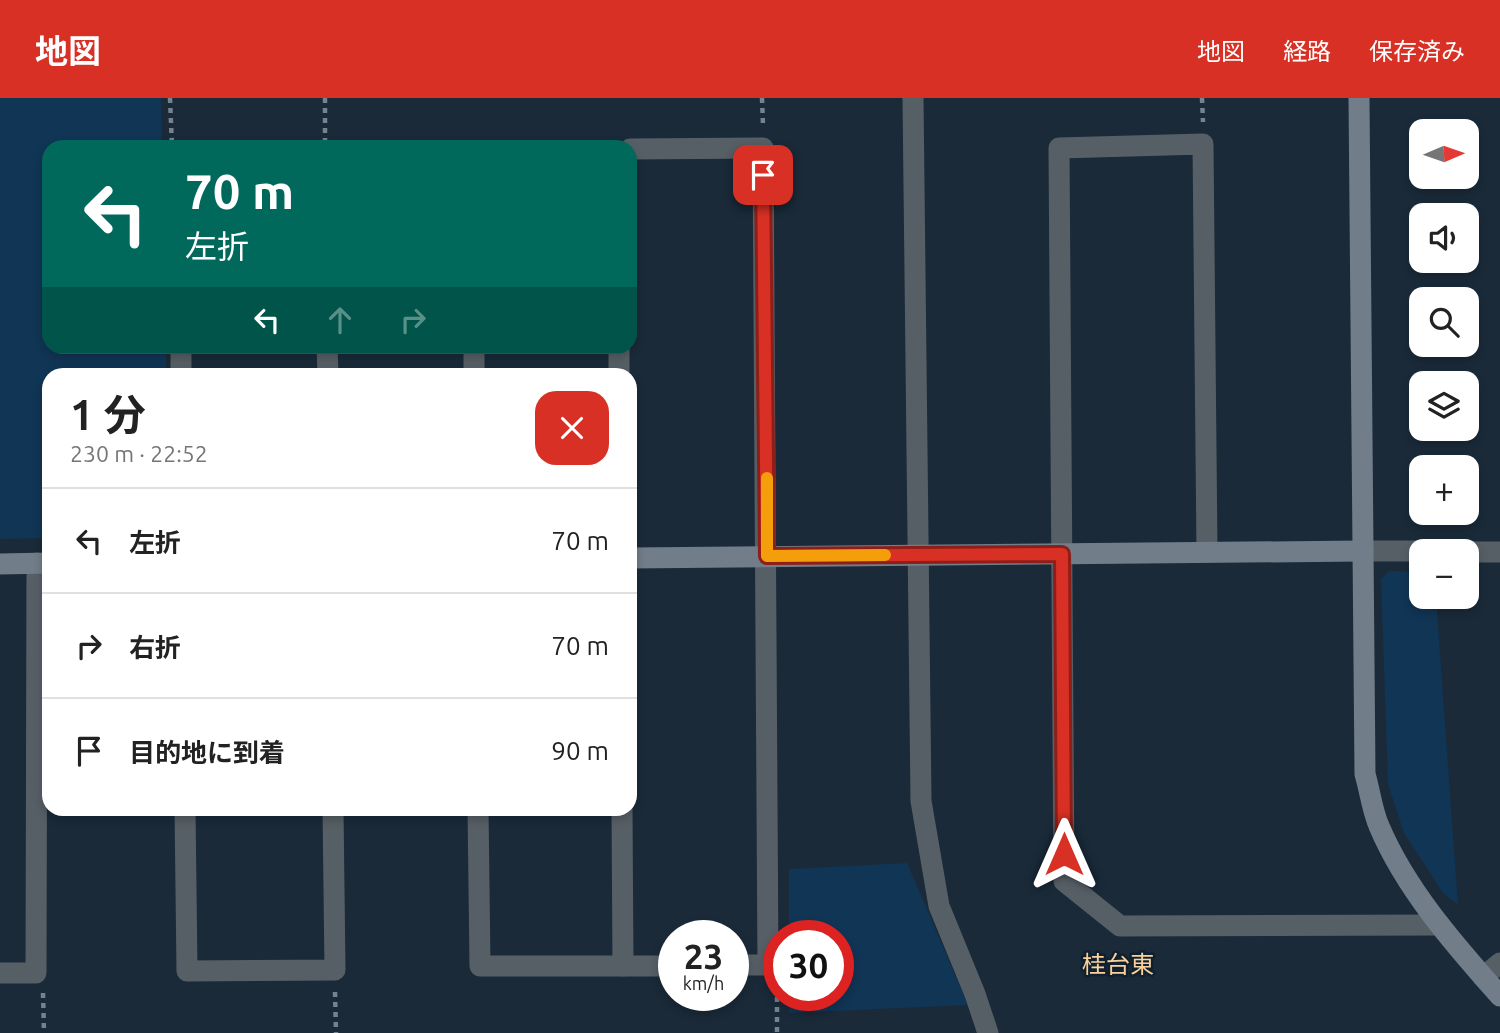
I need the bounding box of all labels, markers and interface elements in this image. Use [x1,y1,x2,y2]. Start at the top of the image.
text: 地図 [35,32,101,69]
text: 地図 [1197,38,1245,65]
text: 経路 [1283,38,1331,65]
text: 保存済み [1369,38,1465,65]
north arrow [1409,119,1479,189]
map controls [1409,119,1479,609]
pin [733,145,793,205]
icon: arrive [744,156,782,194]
text: 70 m [185,163,294,218]
icon: left [70,168,161,259]
button: sound [1409,203,1479,273]
text: 左折 [185,228,249,264]
button: search [1409,287,1479,357]
icon: left [248,301,286,339]
icon: ahead [321,301,359,339]
icon: right [394,301,432,339]
button: layers [1409,371,1479,441]
text: 1 分 [70,391,146,438]
button: close [535,391,609,465]
text: 230 m · 22:52 [70,441,208,466]
button: + [1409,455,1479,525]
icon: left [70,522,108,560]
text: 70 m [551,526,609,555]
text: 左折 [129,528,181,557]
button: − [1409,539,1479,609]
icon: right [70,627,108,665]
text: 70 m [551,631,609,660]
text: 右折 [129,633,181,662]
icon: arrive [70,732,108,770]
text: 90 m [551,736,609,765]
text: 目的地に到着 [129,738,285,767]
position arrow [1027,817,1101,891]
speed limit sign: 30 [763,920,854,1011]
text: 23 [684,936,723,976]
district label: 桂台東 [1082,951,1154,978]
text: km/h [683,973,724,993]

